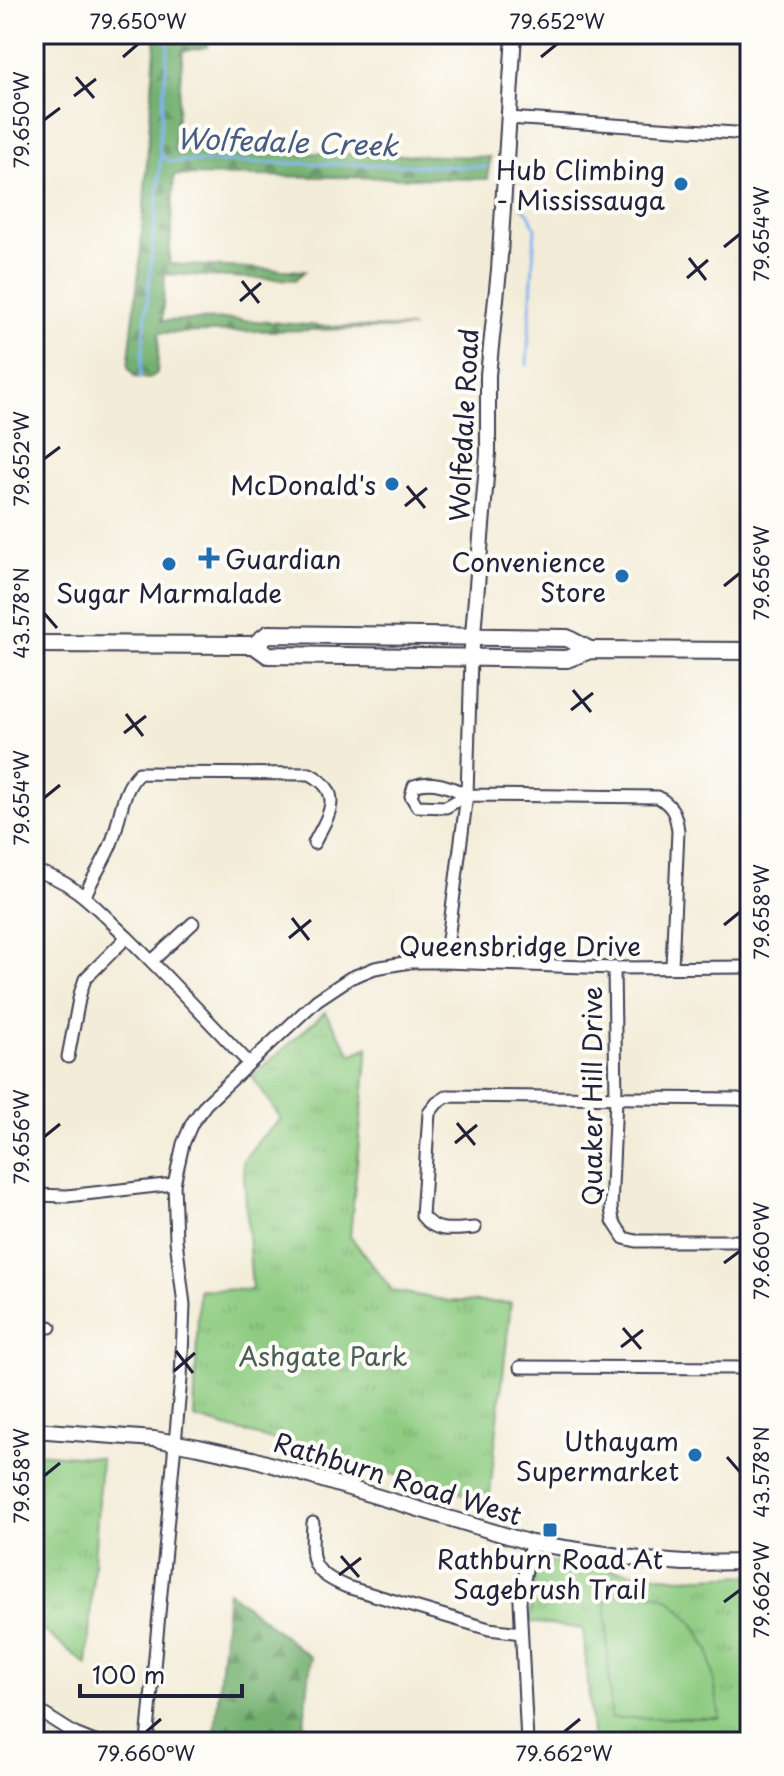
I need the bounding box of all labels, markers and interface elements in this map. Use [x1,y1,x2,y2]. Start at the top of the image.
text: 79.650°W [90,6,187,36]
text: 79.652°W [509,6,605,36]
text: 79.650°W [6,71,36,168]
water label: Wolfedale Creek [175,116,401,166]
place label: Hub Climbing - Mississauga [496,150,666,219]
marker: Hub Climbing - Mississauga [672,175,690,193]
text: 79.654°W [746,186,776,282]
street label: Wolfedale Road [438,327,488,523]
text: 79.652°W [6,411,36,507]
place label: McDonald's [230,465,376,504]
marker: McDonald's [383,475,401,493]
text: 79.656°W [746,525,776,620]
place label: Guardian [225,539,341,578]
place label: Convenience Store [451,542,606,611]
marker: Guardian [200,549,218,567]
marker: Sugar Marmalade [160,555,178,573]
text: 43.578°N [6,567,36,659]
marker: Convenience Store [613,567,631,585]
place label: Sugar Marmalade [56,573,282,612]
text: 79.654°W [6,750,36,846]
text: 79.658°W [746,864,776,960]
street label: Queensbridge Drive [399,926,641,965]
street label: Quaker Hill Drive [572,986,611,1206]
text: 79.656°W [6,1089,36,1184]
text: 79.660°W [746,1201,776,1300]
park label: Ashgate Park [238,1336,408,1375]
place label: Uthayam Supermarket [516,1421,679,1490]
street label: Rathburn Road West [269,1422,527,1534]
text: 43.578°N [746,1426,776,1518]
text: 79.658°W [6,1428,36,1524]
marker: Uthayam Supermarket [686,1446,704,1464]
marker: Rathburn Road At Sagebrush Trail [541,1521,559,1539]
place label: Rathburn Road At Sagebrush Trail [437,1539,663,1608]
text: 79.662°W [746,1541,776,1638]
scale bar [80,1648,242,1698]
text: 100 m [92,1656,165,1692]
text: 79.660°W [97,1738,196,1768]
text: 79.662°W [516,1738,613,1768]

